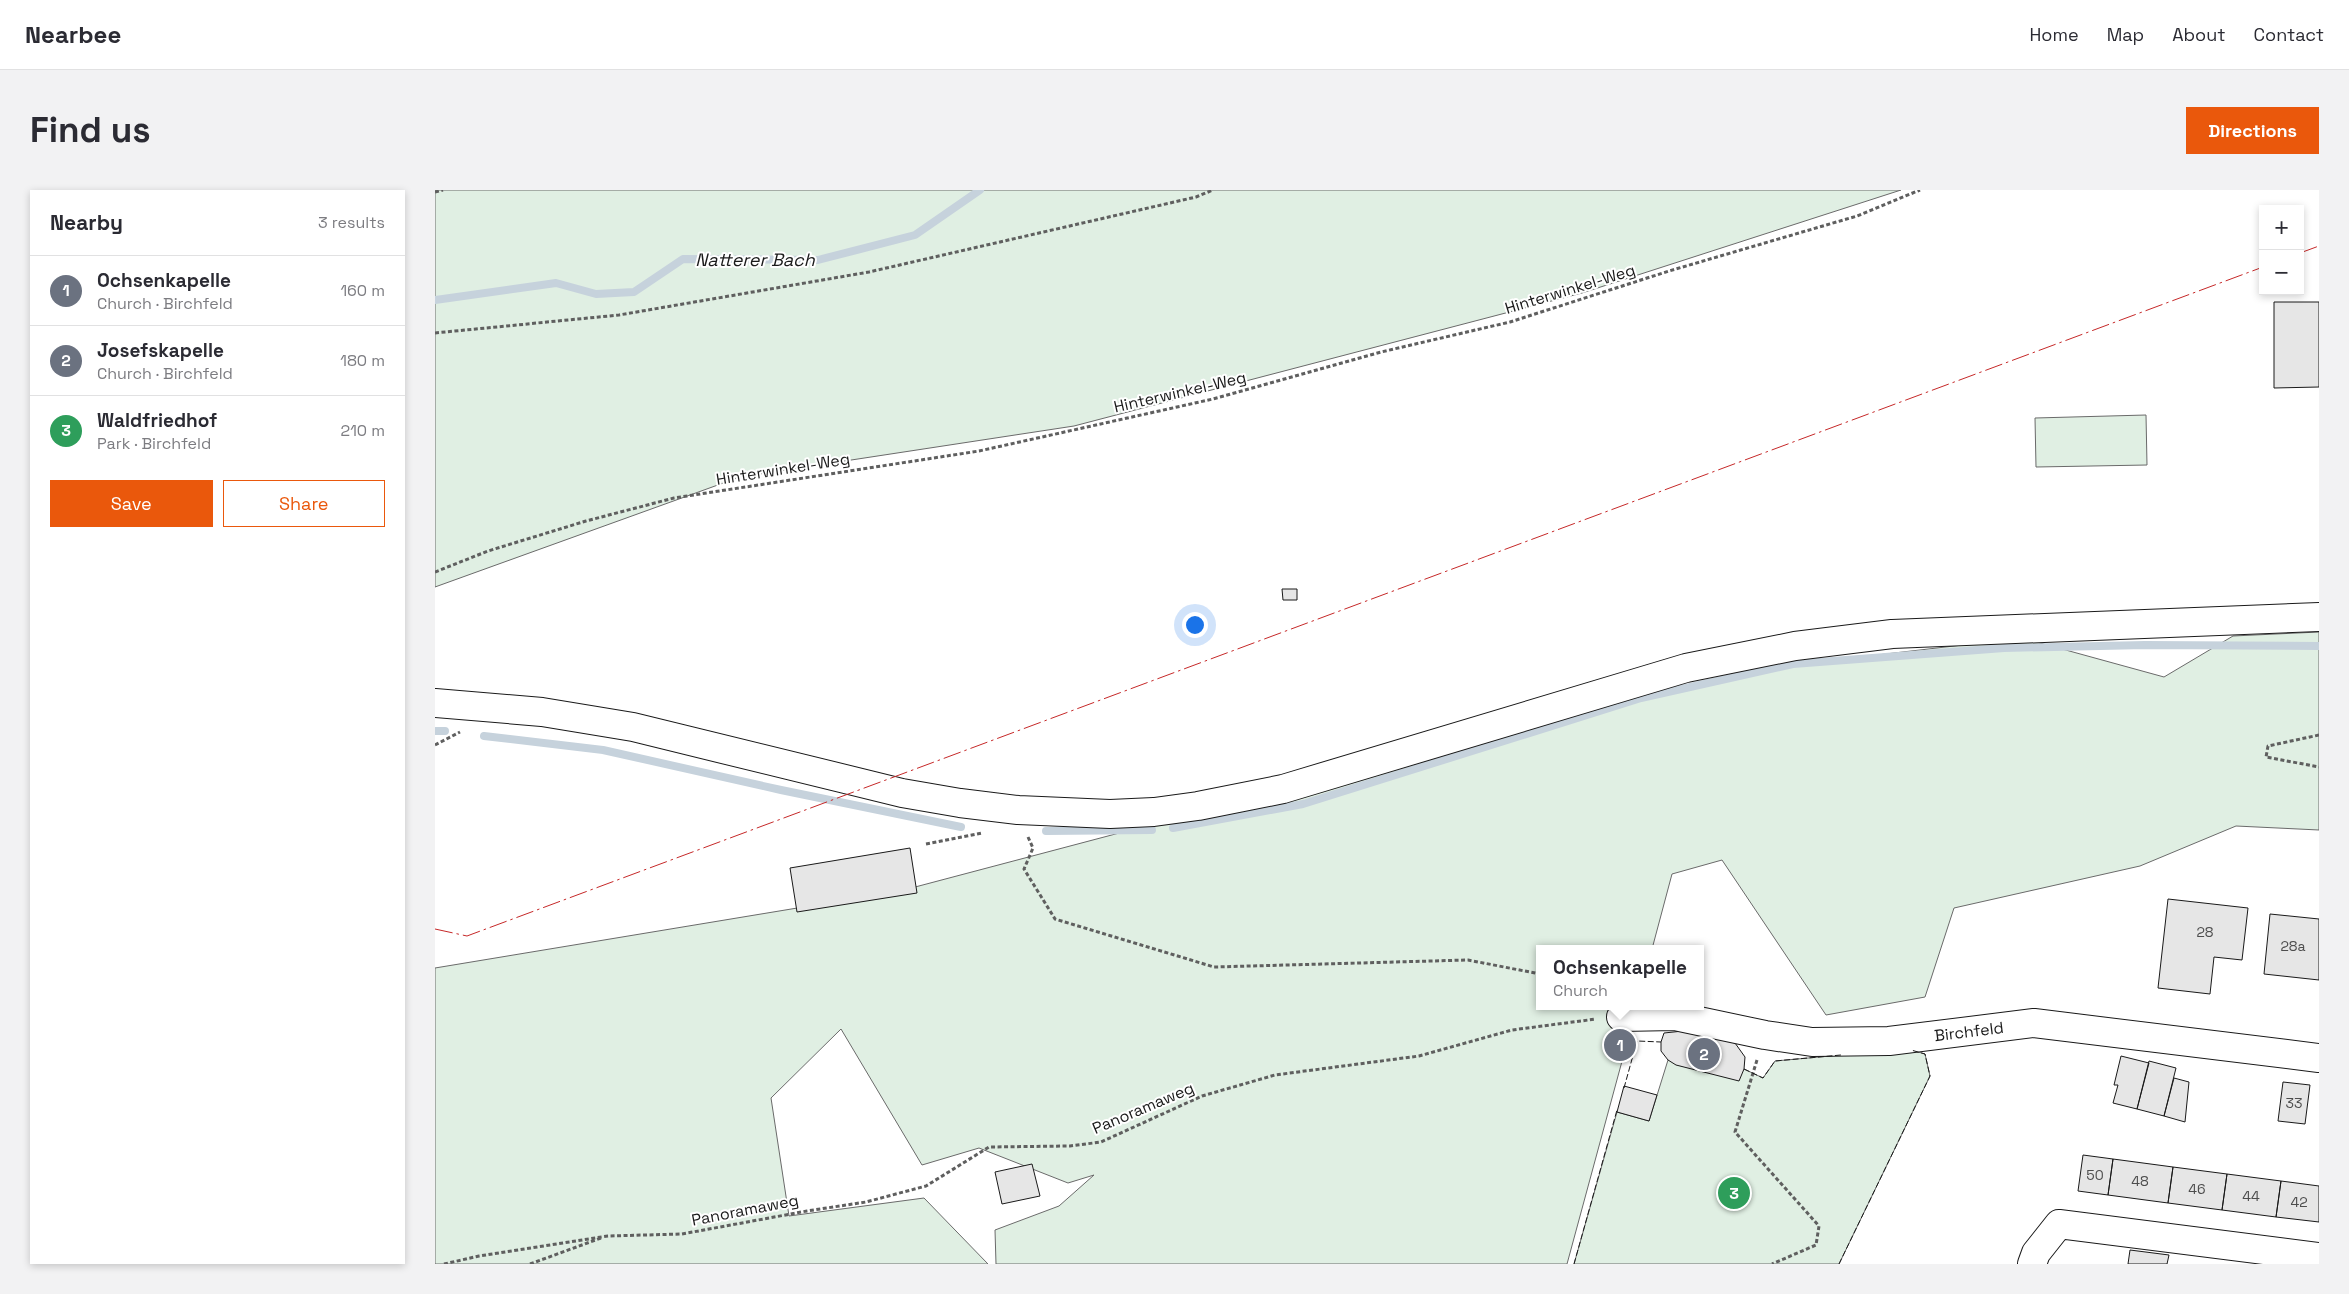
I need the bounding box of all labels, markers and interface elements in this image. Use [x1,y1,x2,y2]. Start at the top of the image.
text: Nearbee [25,19,121,50]
text: Home [2030,23,2079,46]
text: Map [2107,23,2144,46]
text: About [2172,23,2226,46]
text: Contact [2254,23,2324,46]
button: Directions [2186,107,2319,154]
text: Find us [30,108,151,152]
map controls [2259,205,2304,295]
button: + [2259,205,2304,250]
text: Nearby [50,209,123,236]
text: 3 results [318,212,385,233]
water label: Natterer Bach [695,248,816,271]
button: − [2259,250,2304,295]
street label: Hinterwinkel-Weg [1502,259,1638,319]
text: Ochsenkapelle [97,268,231,293]
text: 1 [62,280,70,301]
text: 160 m [340,280,385,301]
text: Church · Birchfeld [97,293,233,314]
text: Josefskapelle [97,338,224,363]
text: 2 [61,350,71,371]
text: 180 m [340,350,385,371]
text: Church · Birchfeld [97,363,233,384]
street label: Hinterwinkel-Weg [1112,367,1248,417]
text: Waldfriedhof [97,408,217,433]
text: 3 [61,420,71,441]
text: 210 m [341,420,385,441]
text: Park · Birchfeld [97,433,211,454]
street label: Hinterwinkel-Weg [715,448,851,490]
button: Save [50,480,213,527]
button: Share [223,480,385,527]
your location [1182,612,1208,638]
house number: 28 [2196,923,2214,941]
house number: 28a [2280,937,2306,955]
popup [1536,945,1704,1010]
text: Ochsenkapelle [1553,955,1687,980]
text: Church [1553,980,1608,1001]
street label: Birchfeld [1933,1016,2005,1046]
pin: 1 [1604,1026,1636,1064]
pin: 2 [1688,1035,1720,1073]
street label: Panoramaweg [1089,1077,1197,1139]
house number: 33 [2286,1094,2302,1112]
house number: 50 [2086,1166,2104,1184]
house number: 48 [2131,1172,2149,1190]
pin: 3 [1718,1174,1750,1212]
house number: 46 [2188,1180,2206,1198]
house number: 44 [2242,1187,2260,1205]
street label: Panoramaweg [690,1189,800,1231]
house number: 42 [2290,1193,2308,1211]

